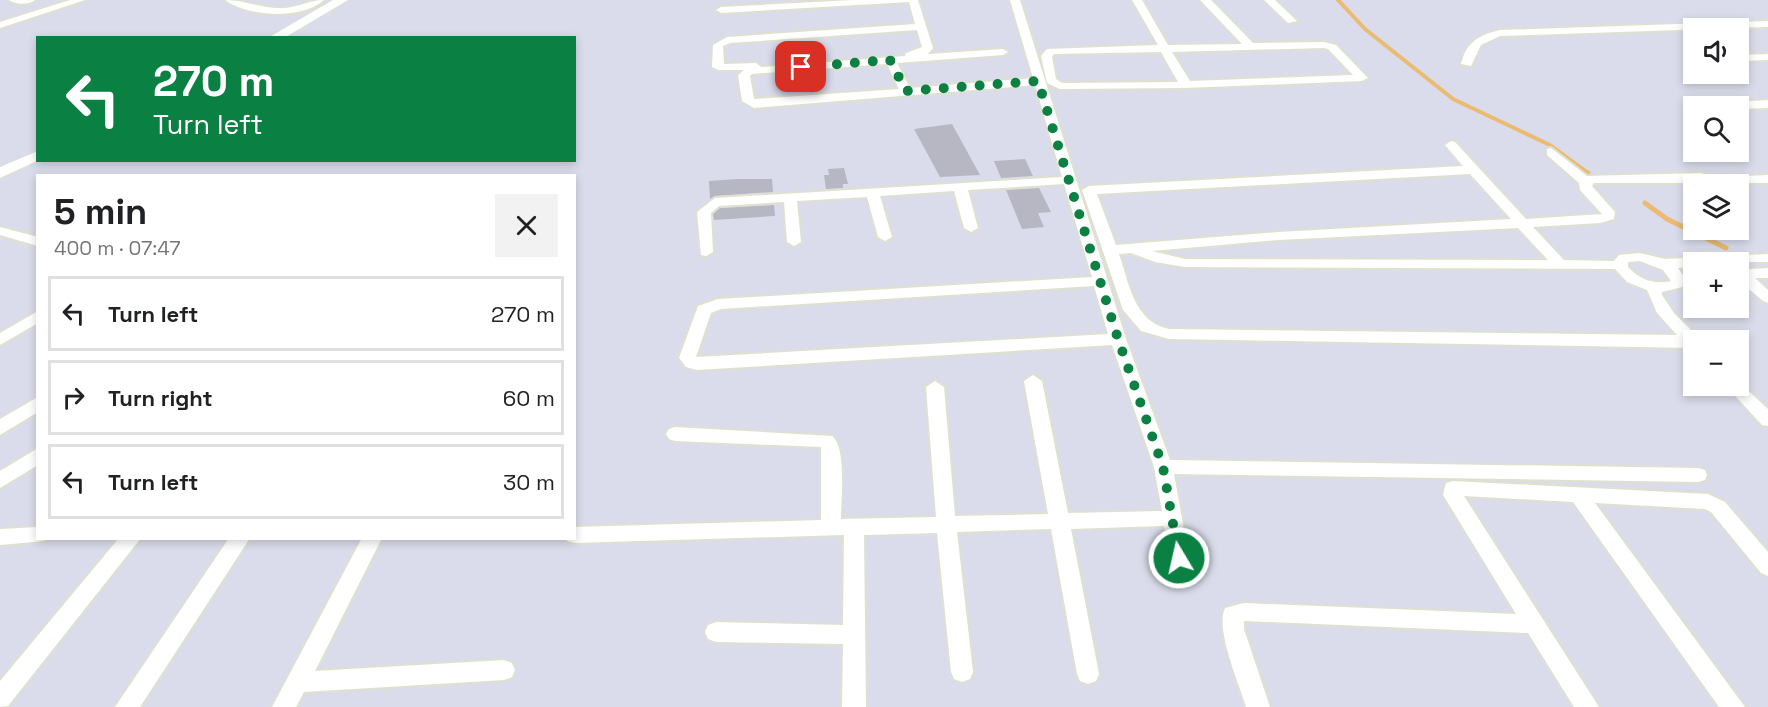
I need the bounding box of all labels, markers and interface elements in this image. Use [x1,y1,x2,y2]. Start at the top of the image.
map controls [1683,18,1749,396]
button: sound [1683,18,1749,84]
pin [775,41,826,92]
icon: arrive [784,50,817,83]
text: 270 m [153,55,274,108]
icon: left [54,60,132,138]
button: search [1683,96,1749,162]
text: Turn left [153,107,263,142]
button: layers [1683,174,1749,240]
text: 5 min [54,189,147,235]
button: close [495,194,558,257]
text: 400 m · 07:47 [54,235,180,261]
button: + [1683,252,1749,318]
icon: left [57,297,90,330]
text: Turn left [108,300,198,328]
text: 270 m [491,300,555,328]
button: − [1683,330,1749,396]
icon: right [57,381,90,414]
text: Turn right [108,384,213,412]
text: 60 m [503,384,555,412]
icon: left [57,465,90,498]
text: Turn left [108,468,198,496]
text: 30 m [503,468,555,496]
position arrow [1147,526,1211,590]

